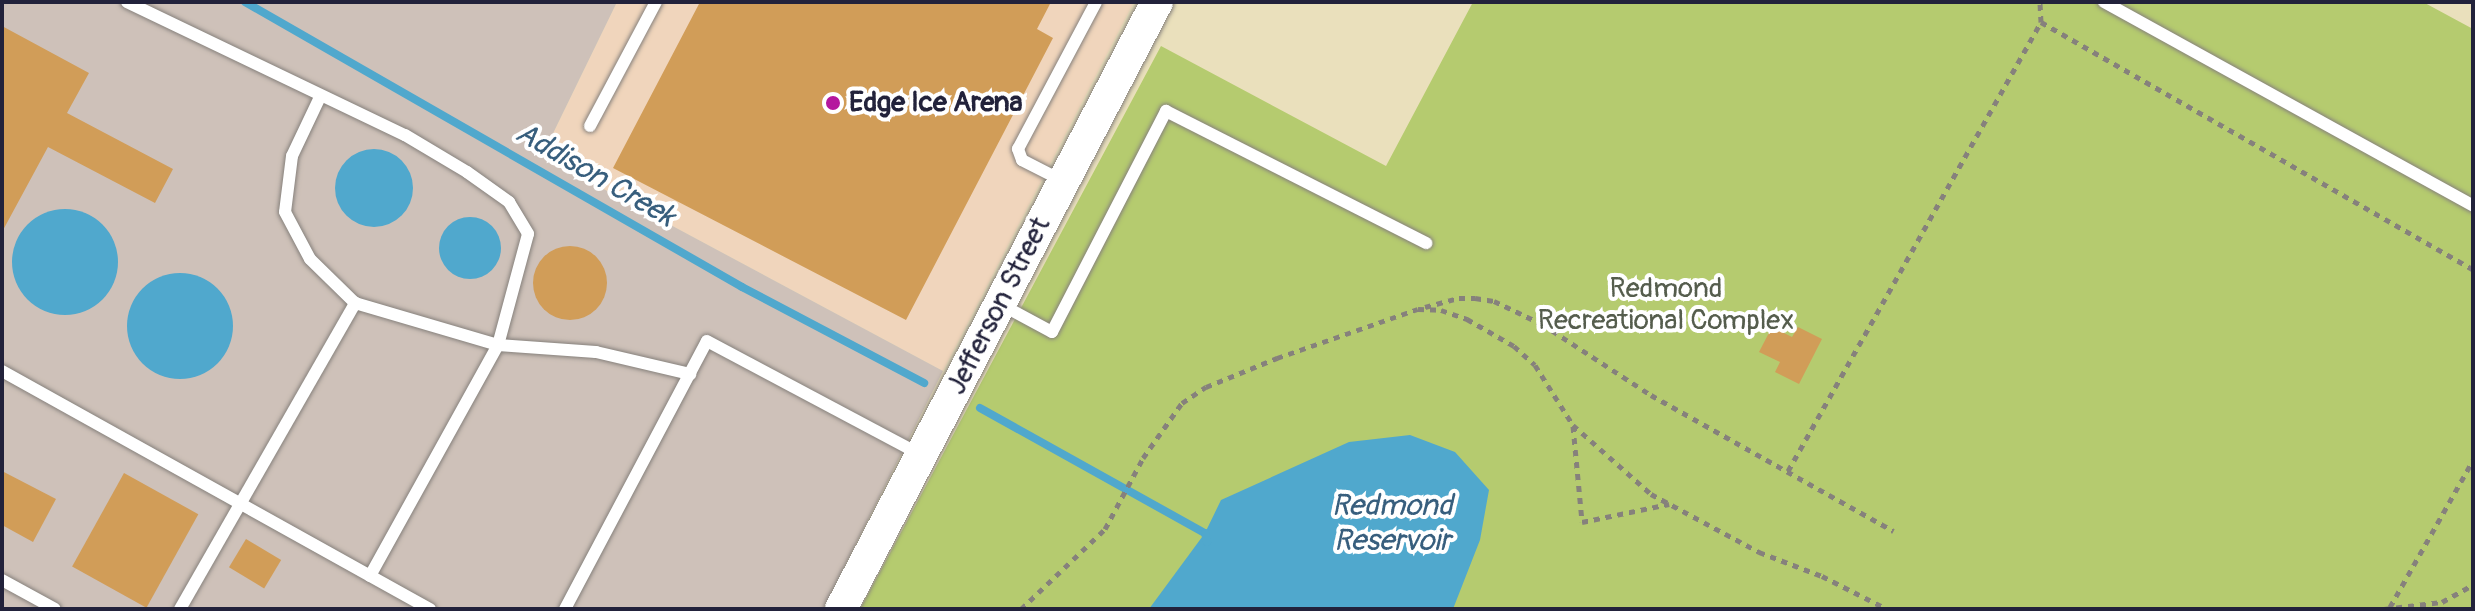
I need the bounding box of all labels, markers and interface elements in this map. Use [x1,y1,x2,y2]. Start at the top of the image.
place label: Edge Ice Arena [849,86,1023,120]
marker: Edge Ice Arena [824,94,842,112]
water label: Addison Creek [509,115,681,235]
street label: Jefferson Street [940,212,1058,400]
park label: Redmond Recreational Complex [1538,272,1794,338]
water label: Redmond Reservoir [1332,488,1452,558]

